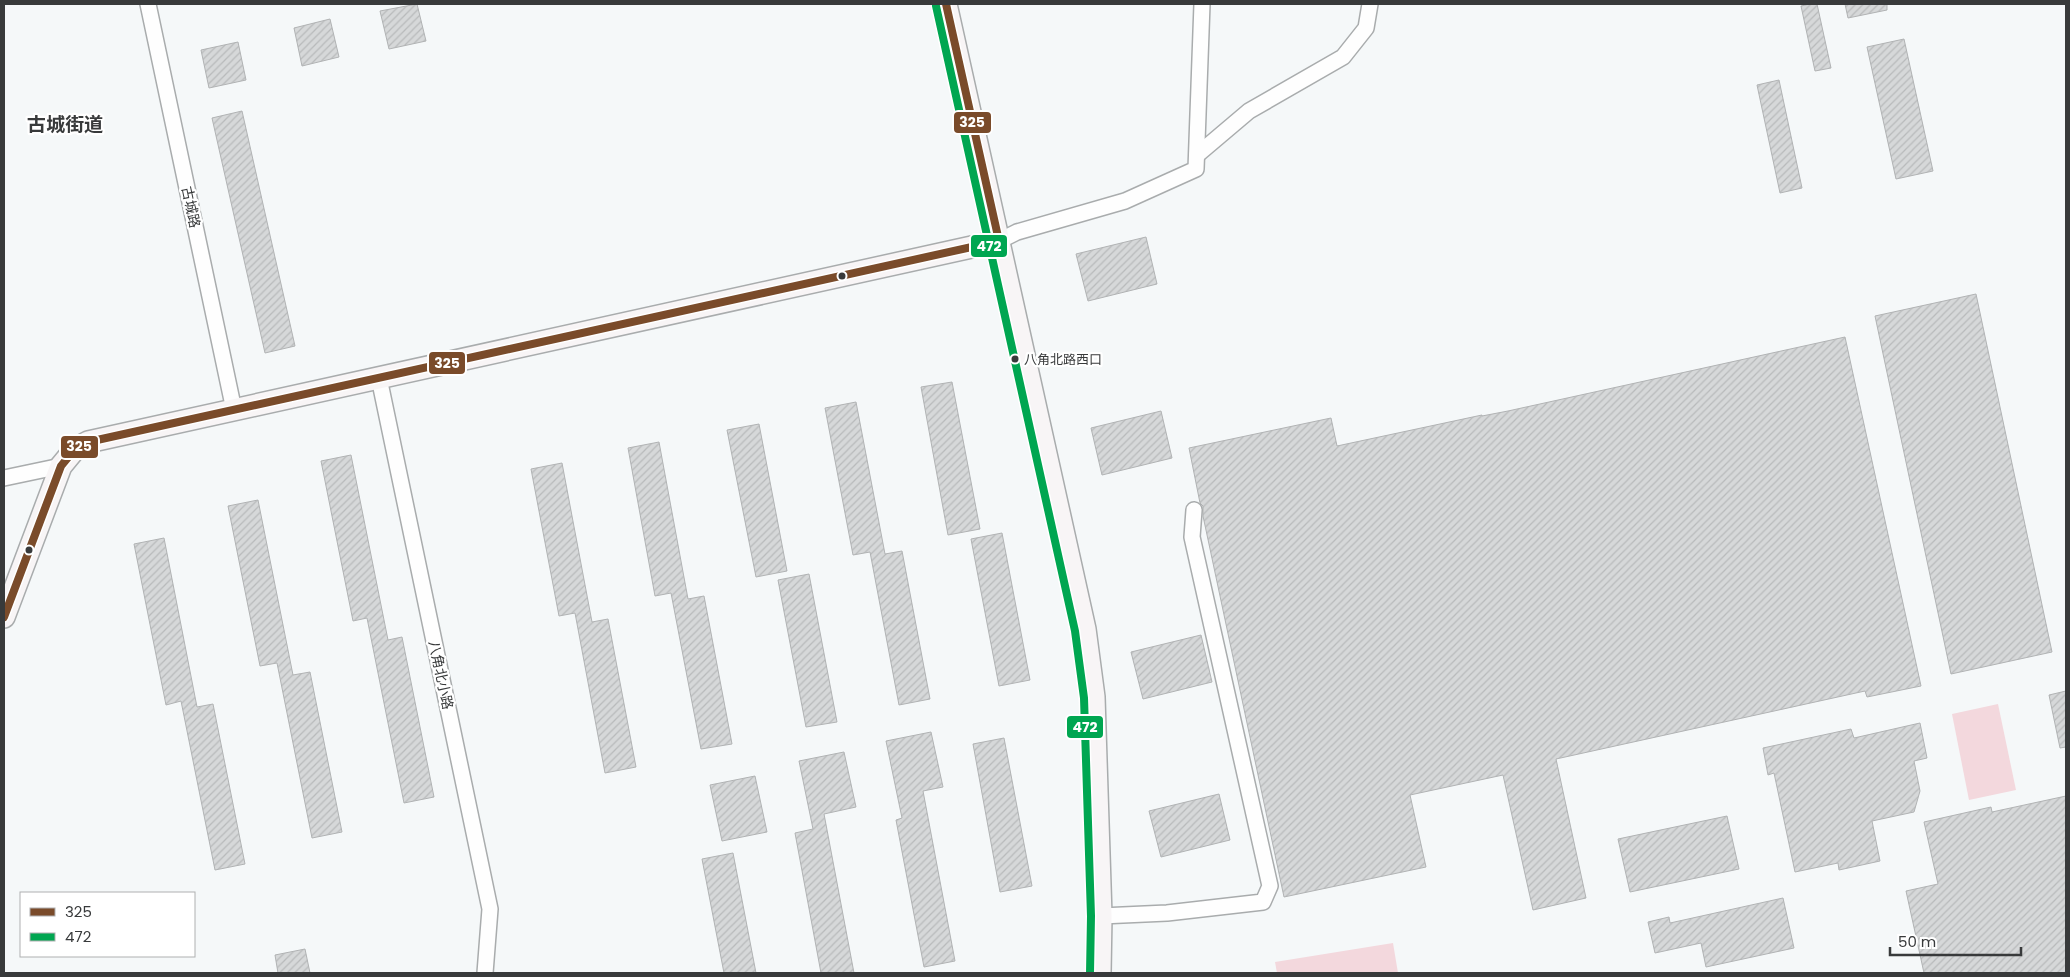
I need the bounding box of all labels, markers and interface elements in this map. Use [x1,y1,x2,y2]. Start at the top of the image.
district label: 古城街道 [27,111,103,138]
line badge: 325 [953,111,992,134]
text: 325 [959,112,985,132]
street label: 古城路 [177,184,205,230]
line badge: 472 [970,234,1008,258]
text: 472 [977,236,1001,256]
unlabelled marker [837,271,847,281]
place label: 八角北路西口 [1024,350,1102,369]
line badge: 325 [428,351,466,375]
text: 325 [434,353,460,373]
marker: 八角北路西口 [1010,354,1020,364]
line badge: 325 [60,435,99,459]
text: 325 [66,436,92,456]
unlabelled marker [24,545,34,555]
street label: 八角北小路 [424,639,458,711]
line badge: 472 [1066,715,1104,739]
text: 472 [1073,717,1097,737]
legend [20,892,195,957]
text: 325 [65,901,92,922]
scale bar [1890,924,2021,956]
text: 472 [65,926,91,947]
text: 50 m [1898,931,1936,952]

